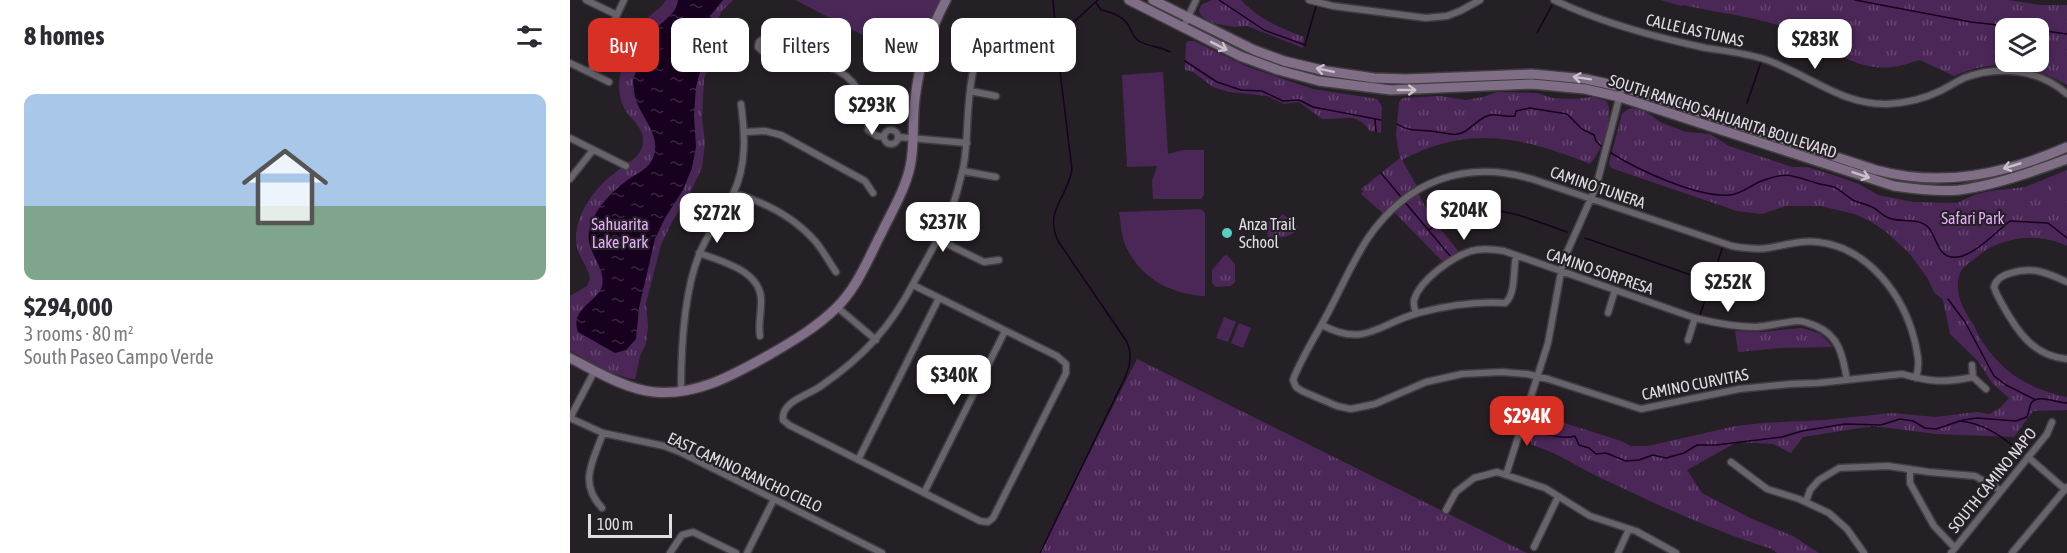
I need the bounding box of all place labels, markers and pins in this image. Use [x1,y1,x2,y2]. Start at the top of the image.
pin: $283K [1773,19,1857,70]
pin: $293K [830,85,914,136]
pin: $204K [1422,190,1506,241]
pin: $272K [675,193,759,244]
pin: $237K [901,202,985,253]
place label: Anza Trail School [1239,215,1297,251]
marker: Anza Trail School [1220,226,1234,240]
pin: $252K [1686,262,1770,313]
pin: $340K [912,355,996,406]
pin: $294K [1485,396,1569,447]

